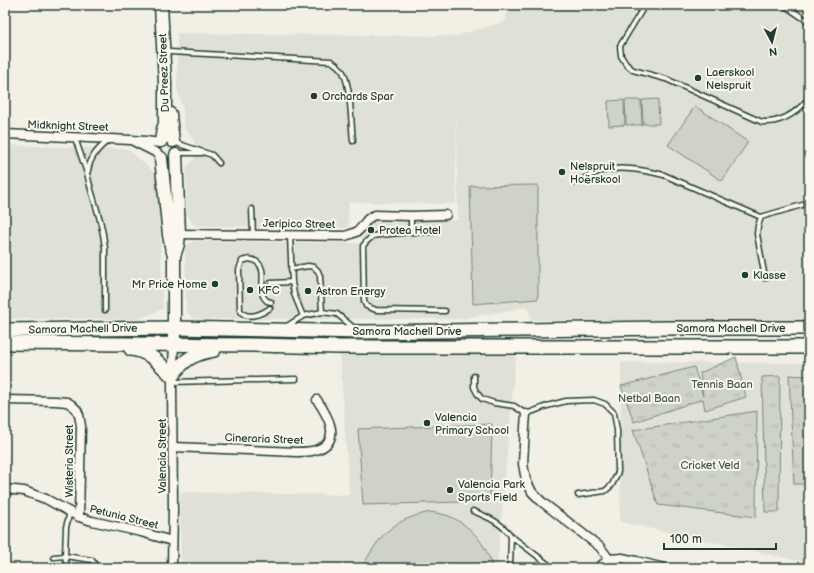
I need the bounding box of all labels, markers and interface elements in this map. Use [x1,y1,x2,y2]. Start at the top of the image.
north arrow [752,22,792,62]
street label: Du Preez Street [156,33,172,113]
text: N [768,44,778,58]
place label: Laerskool Nelspruit [706,66,754,92]
marker: Laerskool Nelspruit [693,73,703,83]
place label: Orchards Spar [322,90,395,103]
marker: Orchards Spar [309,91,319,101]
street label: Midknight Street [27,118,109,134]
place label: Nelspruit Hoërskool [570,160,620,186]
marker: Nelspruit Hoërskool [557,167,567,177]
street label: Jeripico Street [263,217,336,231]
place label: Protea Hotel [379,224,441,237]
marker: Protea Hotel [366,225,376,235]
place label: Klasse [753,269,787,282]
marker: Klasse [740,270,750,280]
place label: Mr Price Home [132,278,207,291]
marker: Mr Price Home [210,279,220,289]
place label: KFC [258,284,280,297]
marker: KFC [245,285,255,295]
place label: Astron Energy [316,285,385,298]
marker: Astron Energy [303,286,313,296]
street label: Samora Machell Drive [28,322,138,336]
street label: Samora Machell Drive [676,322,786,335]
street label: Samora Machell Drive [352,325,462,338]
park label: Tennis Baan [691,378,753,391]
park label: Netbal Baan [618,392,680,405]
place label: Valencia Primary School [435,411,509,437]
street label: Valencia Street [156,418,169,493]
marker: Valencia Primary School [422,418,432,428]
street label: Wisteria Street [63,424,76,497]
street label: Cineraria Street [224,431,304,447]
park label: Cricket Veld [680,459,740,472]
place label: Valencia Park Sports Field [458,478,526,504]
marker: Valencia Park Sports Field [445,485,455,495]
street label: Petunia Street [88,502,160,532]
scale bar [664,525,776,551]
text: 100 m [670,532,702,547]

